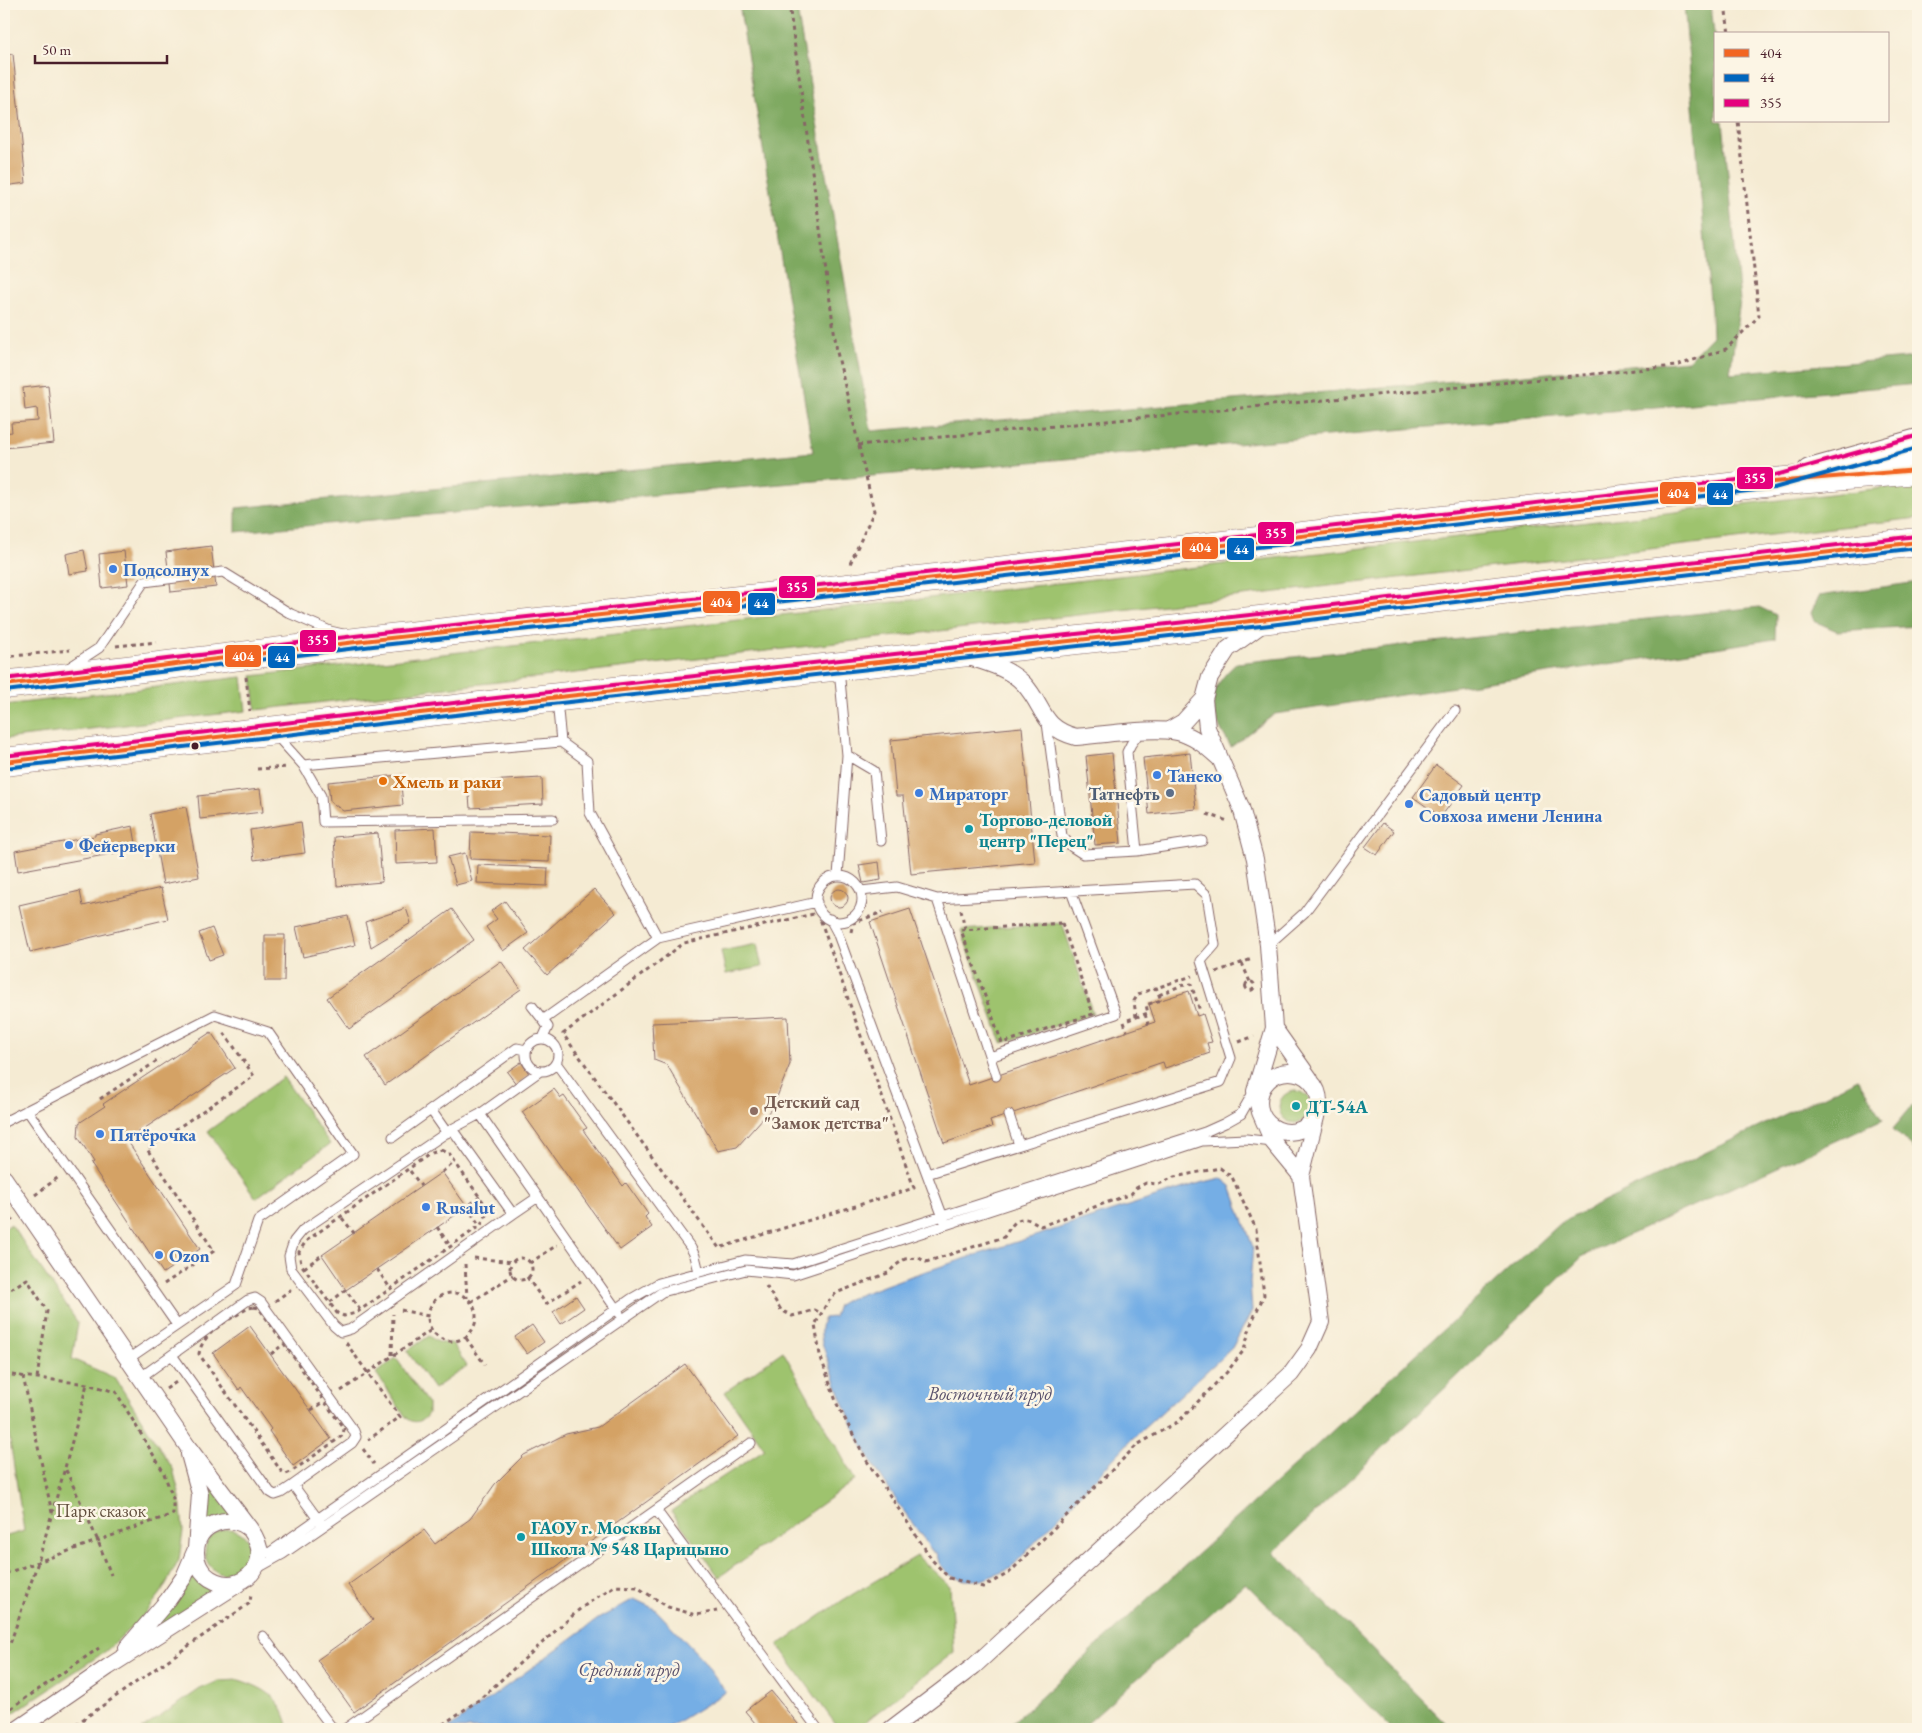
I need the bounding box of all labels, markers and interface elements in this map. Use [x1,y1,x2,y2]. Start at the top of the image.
scale bar [35,32,168,64]
legend [1714,32,1890,122]
text: 50 m [42,40,71,59]
text: 404 [1760,43,1782,62]
text: 44 [1760,67,1775,86]
text: 355 [1760,93,1782,112]
line badge: 355 [1736,466,1774,490]
text: 355 [1744,469,1766,487]
line badge: 404 [1659,481,1697,505]
line badge: 44 [1706,482,1734,506]
text: 404 [1667,484,1690,502]
text: 44 [1713,485,1728,503]
line badge: 355 [1257,521,1295,545]
text: 355 [1265,524,1287,542]
line badge: 404 [1181,536,1219,560]
line badge: 44 [1226,537,1255,561]
text: 404 [1189,538,1212,556]
text: 44 [1234,540,1249,558]
place label: Подсолнух [123,558,209,581]
marker: Подсолнух [107,563,119,575]
line badge: 355 [778,575,816,599]
text: 355 [786,578,808,596]
line badge: 404 [702,590,741,614]
line badge: 44 [747,592,776,616]
text: 404 [710,593,733,611]
text: 44 [754,594,769,612]
line badge: 355 [299,629,337,653]
text: 355 [307,631,329,649]
line badge: 404 [224,644,262,668]
line badge: 44 [267,645,296,669]
text: 404 [232,647,255,665]
text: 44 [275,648,290,666]
unlabelled marker [190,741,200,751]
place label: Танеко [1167,764,1222,787]
marker: Танеко [1151,769,1163,781]
place label: Хмель и раки [392,770,502,793]
marker: Хмель и раки [377,775,389,787]
place label: Мираторг [929,782,1008,805]
place label: Татнефть [1088,782,1160,805]
place label: Садовый центр Совхоза имени Ленина [1419,783,1602,827]
marker: Мираторг [913,787,925,799]
marker: Татнефть [1164,787,1176,799]
marker: Садовый центр Совхоза имени Ленина [1403,798,1415,810]
place label: Торгово-деловой центр "Перец" [979,808,1113,852]
marker: Торгово-деловой центр "Перец" [963,823,975,835]
place label: Фейерверки [79,834,176,857]
marker: Фейерверки [63,839,75,851]
place label: Детский сад "Замок детства" [764,1090,889,1134]
place label: ДТ-54А [1306,1095,1369,1118]
marker: ДТ-54А [1290,1100,1302,1112]
marker: Детский сад "Замок детства" [748,1105,760,1117]
place label: Пятёрочка [110,1123,196,1146]
marker: Пятёрочка [94,1128,106,1140]
place label: Rusalut [436,1196,496,1219]
marker: Rusalut [420,1201,432,1213]
place label: Ozon [169,1244,210,1267]
marker: Ozon [153,1249,165,1261]
water label: Восточный пруд [927,1381,1052,1406]
park label: Парк сказок [56,1499,147,1522]
place label: ГАОУ г. Москвы Школа № 548 Царицыно [531,1516,729,1560]
marker: ГАОУ г. Москвы Школа № 548 Царицыно [515,1531,527,1543]
water label: Средний пруд [578,1657,680,1682]

